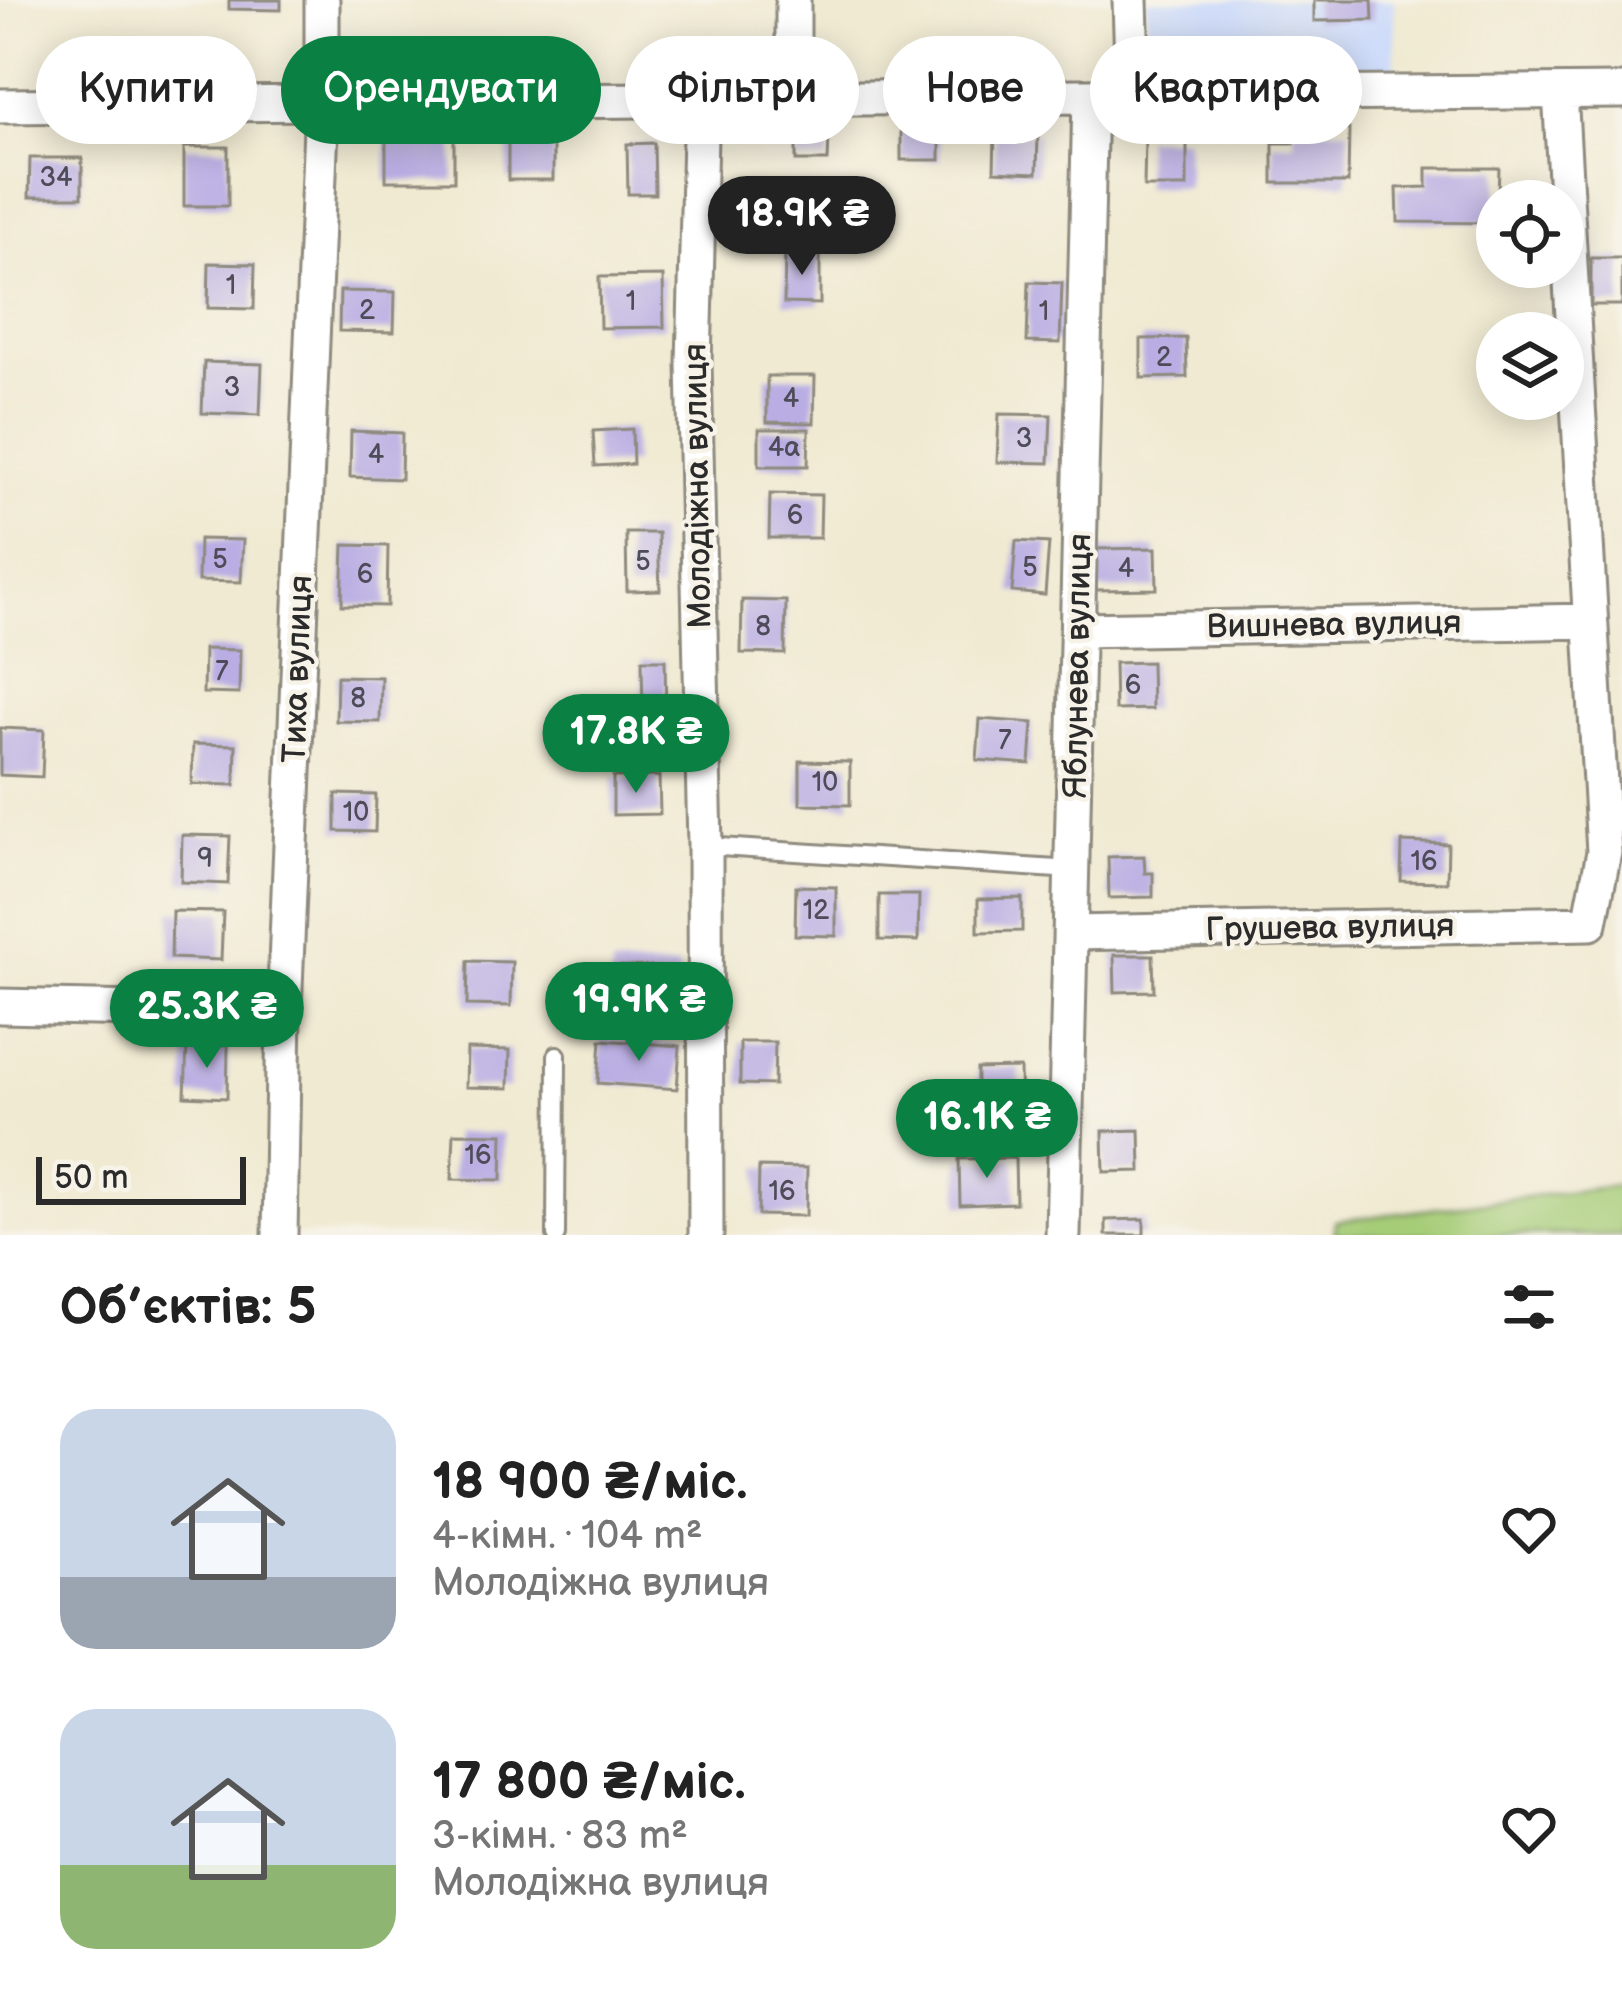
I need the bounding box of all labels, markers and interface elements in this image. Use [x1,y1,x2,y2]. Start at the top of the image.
chip: Купити [36,36,257,144]
chip: Орендувати [281,36,601,144]
chip: Фільтри [625,36,859,144]
chip: Нове [883,36,1066,144]
chip: Квартира [1090,36,1362,144]
house number: 34 [39,162,73,194]
pin: 18.9K ₴ [691,176,913,278]
map controls [1476,180,1584,420]
button: locate [1476,180,1584,288]
text: 18.9K ₴ [735,191,869,238]
house number: 1 [226,270,236,302]
house number: 1 [626,286,636,318]
house number: 2 [359,295,375,327]
house number: 1 [1039,296,1049,328]
button: layers [1476,312,1584,420]
house number: 2 [1156,342,1172,374]
street label: Молодіжна вулиця [676,343,720,629]
house number: 3 [224,372,240,404]
house number: 4 [783,383,800,415]
house number: 3 [1016,423,1032,455]
house number: 4а [768,432,800,464]
house number: 4 [368,439,385,471]
house number: 6 [787,500,803,532]
street label: Яблунева вулиця [1056,533,1100,799]
house number: 5 [212,544,228,576]
house number: 5 [635,546,651,578]
house number: 5 [1022,552,1038,584]
house number: 4 [1118,553,1135,585]
house number: 6 [357,559,373,591]
street label: Тиха вулиця [275,574,321,764]
street label: Вишнева вулиця [1206,603,1462,647]
house number: 8 [755,611,771,643]
house number: 7 [215,656,229,688]
house number: 6 [1125,670,1141,702]
house number: 8 [350,683,366,715]
pin: 17.8K ₴ [525,694,747,796]
text: 17.8K ₴ [569,709,703,756]
house number: 7 [998,725,1012,757]
house number: 10 [812,767,838,799]
house number: 10 [343,797,369,829]
house number: 9 [197,843,213,875]
house number: 16 [1411,846,1437,878]
house number: 12 [803,895,829,927]
street label: Грушева вулиця [1205,906,1455,950]
pin: 19.9K ₴ [528,962,750,1064]
pin: 25.3K ₴ [96,969,318,1071]
text: 19.9K ₴ [572,977,706,1024]
text: 25.3K ₴ [137,984,277,1031]
pin: 16.1K ₴ [876,1079,1098,1181]
text: 16.1K ₴ [923,1094,1051,1141]
house number: 16 [465,1140,491,1172]
scale bar [36,1151,246,1204]
text: 50 m [54,1158,129,1198]
house number: 16 [769,1176,795,1208]
icon: filters [1496,1274,1562,1340]
text: Об’єктів: 5 [60,1277,316,1338]
text: 18 900 ₴/міс. [432,1452,748,1513]
icon: home [156,1457,300,1601]
icon: heart [1496,1496,1562,1562]
text: 4-кімн. · 104 m² [432,1513,703,1560]
text: Молодіжна вулиця [432,1560,769,1607]
text: 17 800 ₴/міс. [432,1752,746,1813]
icon: home [156,1757,300,1901]
icon: heart [1496,1796,1562,1862]
text: 3-кімн. · 83 m² [432,1813,688,1860]
text: Молодіжна вулиця [432,1860,769,1907]

